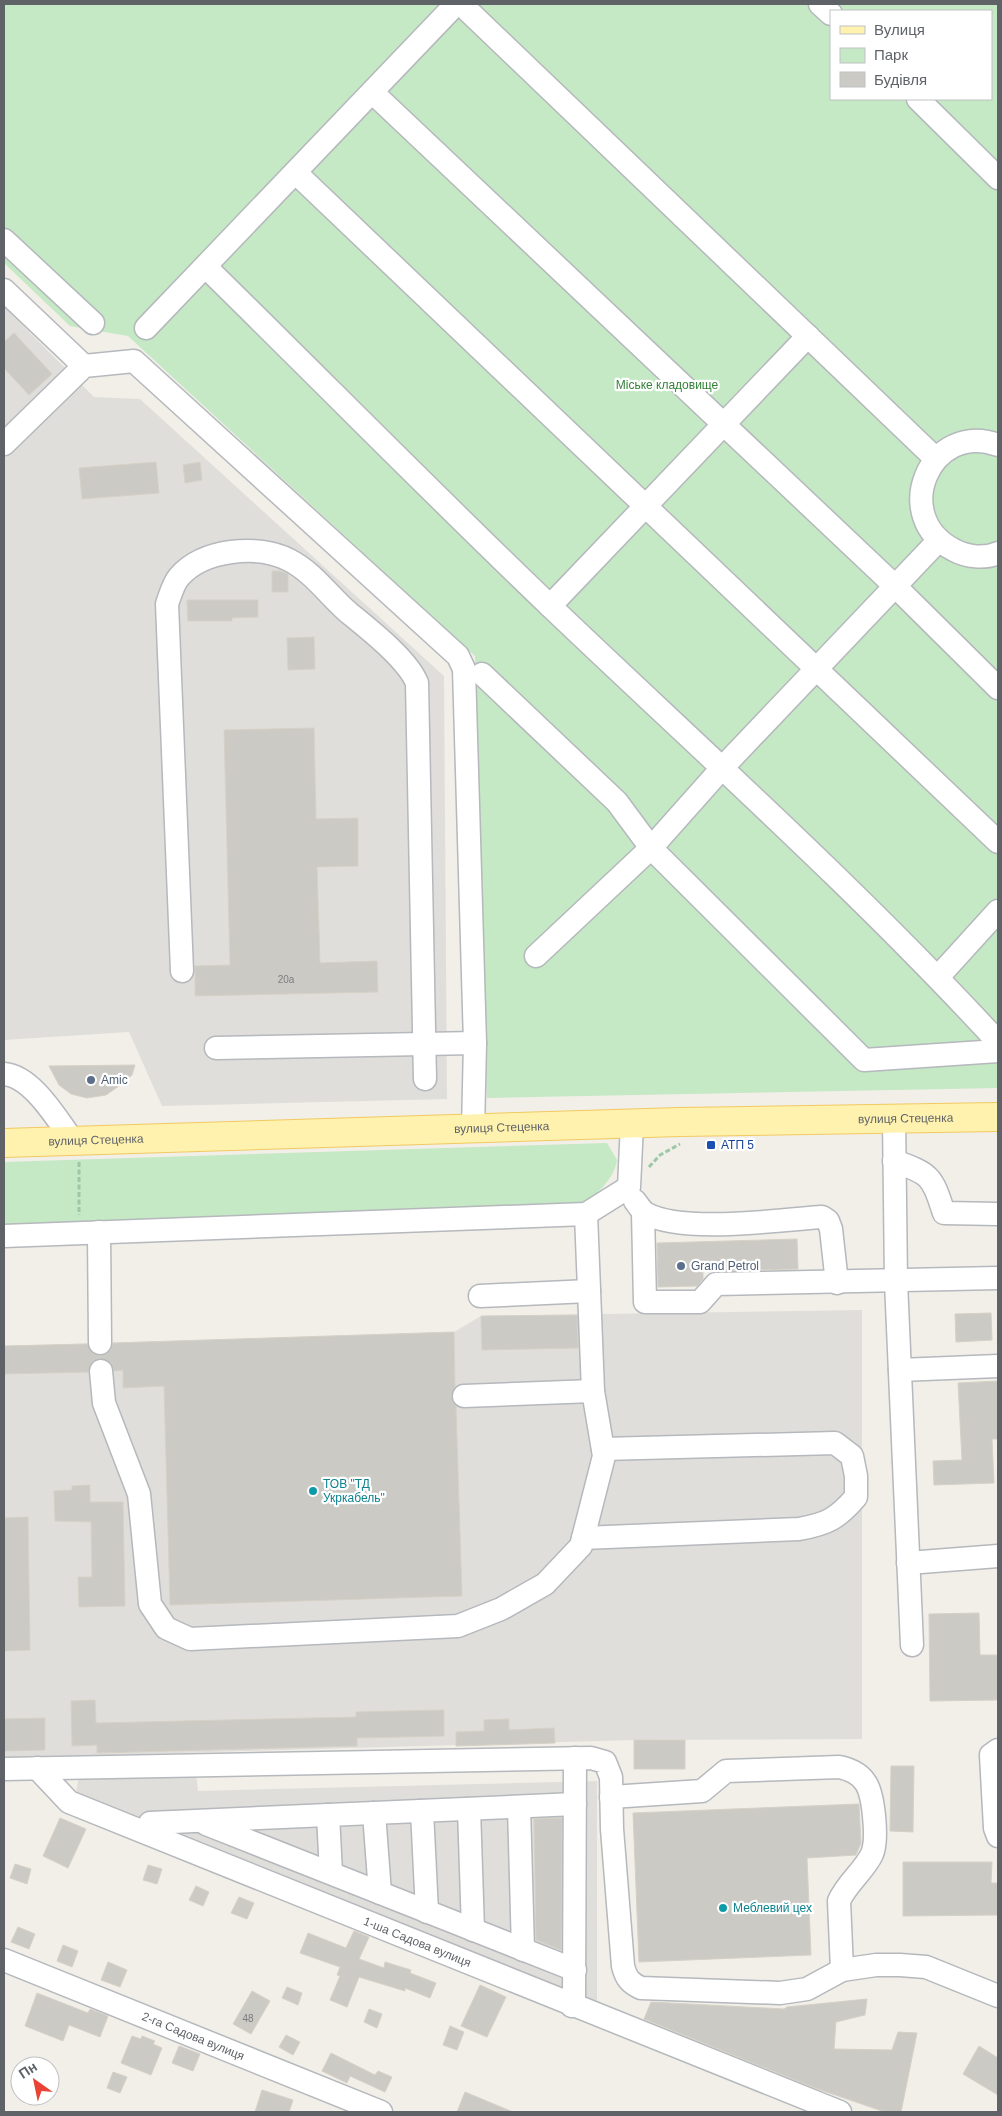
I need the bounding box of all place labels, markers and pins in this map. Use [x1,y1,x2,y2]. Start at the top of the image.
place label: Amic [101,1073,128,1087]
marker: Amic [85,1074,97,1086]
place label: АТП 5 [721,1138,754,1152]
marker: АТП 5 [705,1139,717,1151]
place label: Grand Petrol [691,1259,759,1273]
marker: Grand Petrol [675,1260,687,1272]
place label: ТОВ "ТД Укркабель" [323,1477,385,1505]
marker: ТОВ "ТД Укркабель" [307,1485,319,1497]
place label: Меблевий цех [733,1901,812,1915]
marker: Меблевий цех [717,1902,729,1914]

